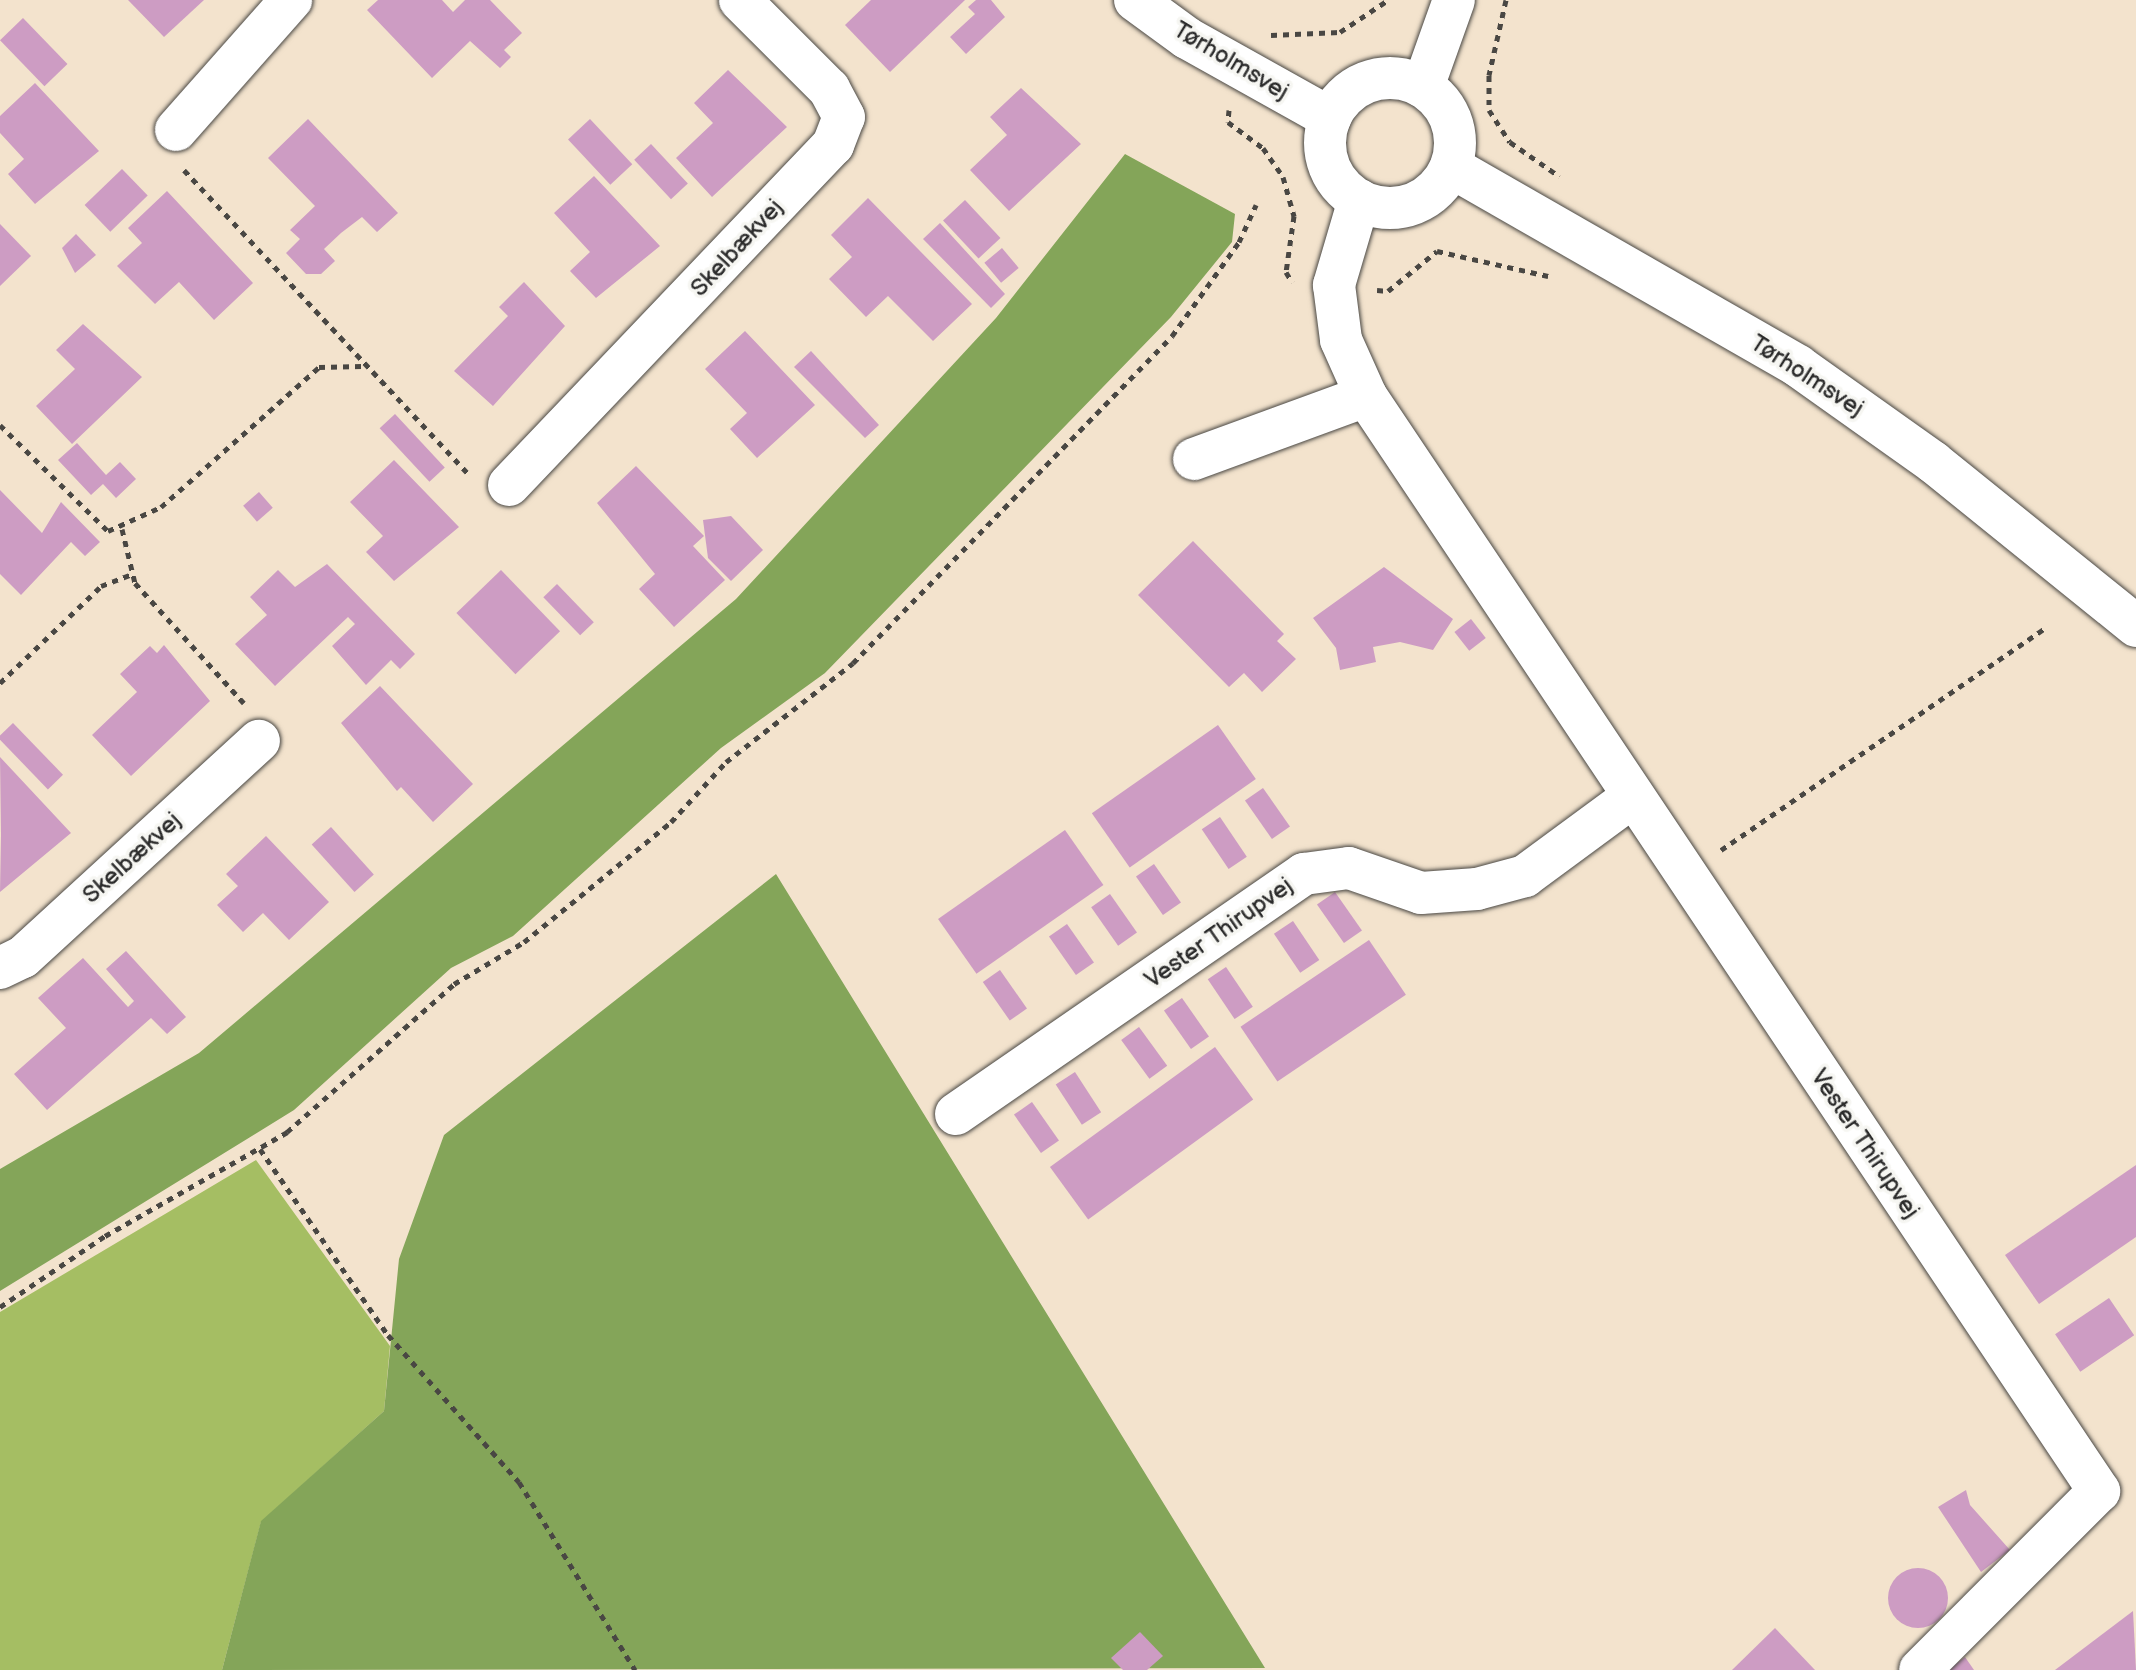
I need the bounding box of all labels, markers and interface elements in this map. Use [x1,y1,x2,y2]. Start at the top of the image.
street label: Tørholmsvej [1168,15,1294,107]
street label: Skelbækvej [685,193,789,303]
street label: Tørholmsvej [1745,329,1869,423]
street label: Skelbækvej [77,806,187,910]
street label: Vester Thirupvej [1139,871,1299,995]
street label: Vester Thirupvej [1804,1064,1926,1224]

